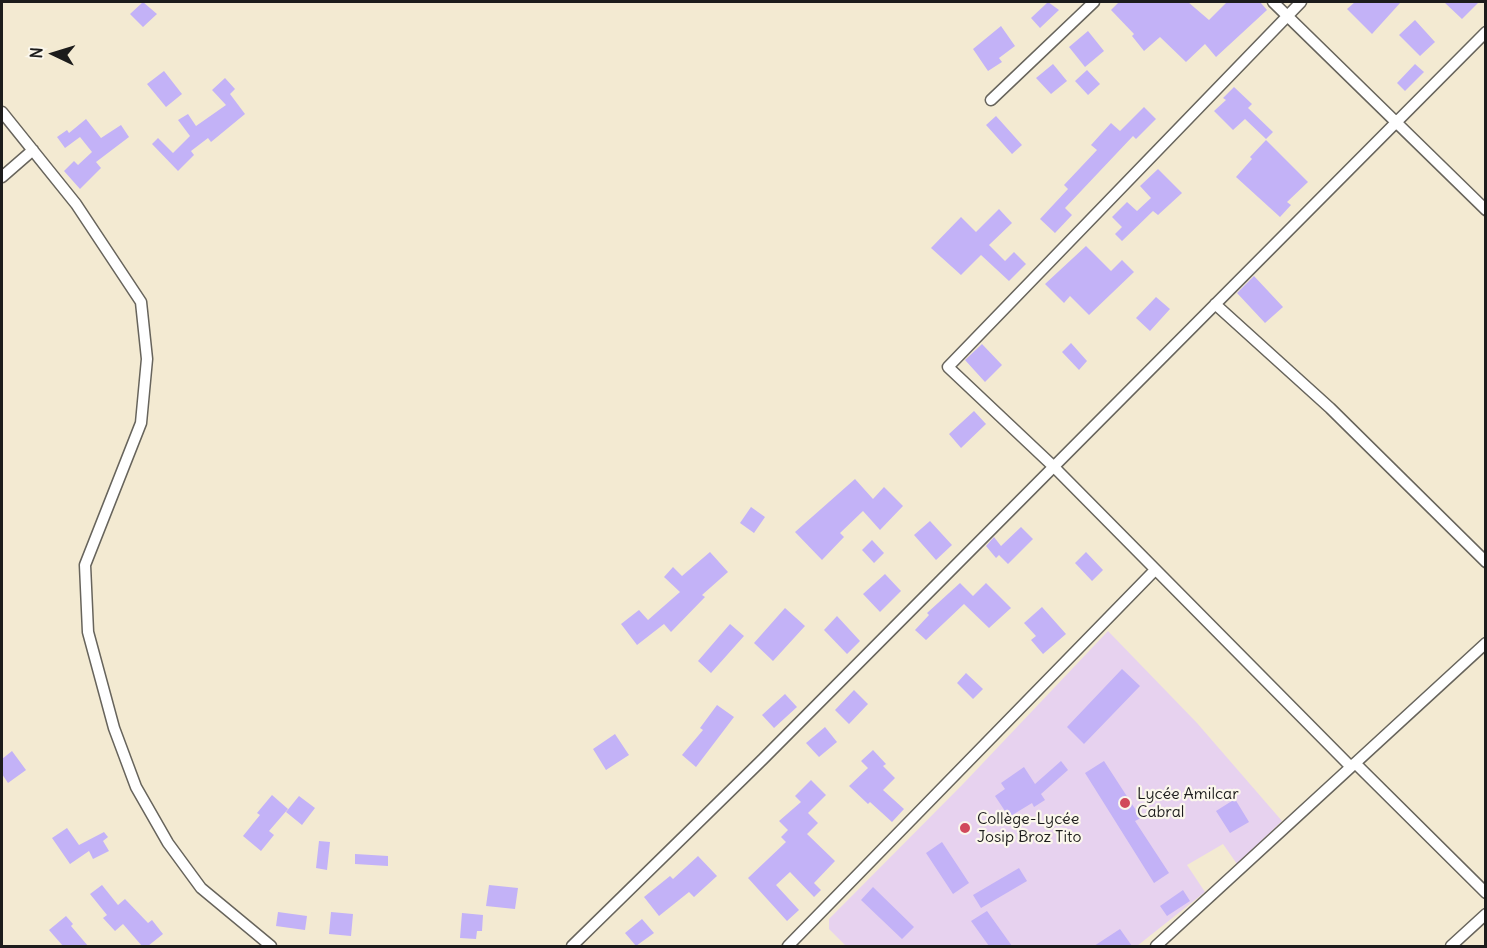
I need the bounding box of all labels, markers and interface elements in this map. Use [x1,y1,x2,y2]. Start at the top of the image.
north arrow [24,24,84,84]
text: N [26,47,46,59]
place label: Lycée Amilcar Cabral [1137,784,1239,822]
marker: Lycée Amilcar Cabral [1118,796,1132,810]
place label: Collège-Lycée Josip Broz Tito [977,809,1081,847]
marker: Collège-Lycée Josip Broz Tito [958,821,972,835]

